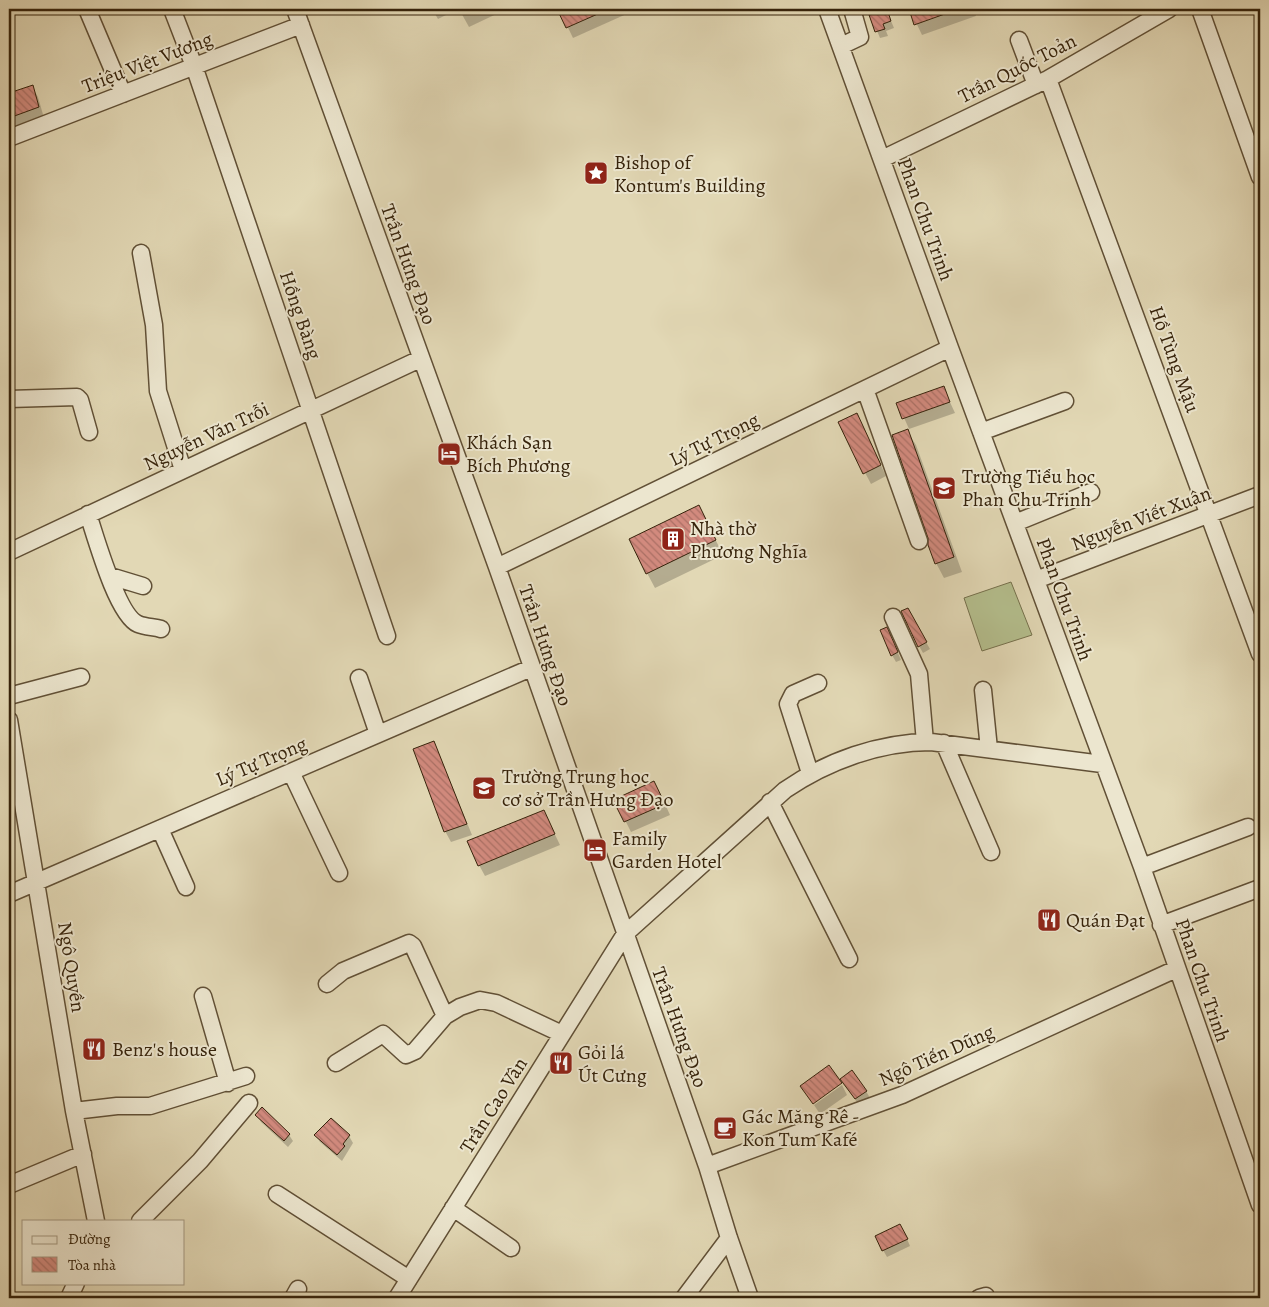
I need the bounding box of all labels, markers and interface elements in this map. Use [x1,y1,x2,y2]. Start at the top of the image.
street label: Triệu Việt Vương [78,25,216,100]
street label: Trần Quốc Toản [954,27,1081,110]
place label: Bishop of Kontum's Building [614,149,766,199]
street label: Phan Chu Trinh [891,154,960,285]
place icon: Bishop of Kontum's Building [583,160,609,186]
street label: Trần Hưng Đạo [374,200,443,328]
street label: Hồng Bàng [273,267,328,363]
street label: Hồ Tùng Mậu [1143,302,1206,416]
street label: Nguyễn Văn Trỗi [139,396,273,477]
street label: Lý Tự Trọng [665,406,764,473]
place label: Khách Sạn Bích Phương [466,429,571,479]
hotel icon: Khách Sạn Bích Phương [436,441,462,467]
place label: Trường Tiểu học Phan Chu Trinh [962,463,1095,513]
school or university icon: Trường Tiểu học Phan Chu Trinh [931,475,957,501]
street label: Nguyễn Viết Xuân [1067,479,1215,558]
place label: Nhà thờ Phương Nghĩa [690,515,808,565]
building icon: Nhà thờ Phương Nghĩa [660,526,686,552]
street label: Phan Chu Trinh [1030,534,1099,665]
street label: Trần Hưng Đạo [512,581,579,709]
street label: Lý Tự Trọng [211,730,311,793]
place label: Trường Trung học cơ sở Trần Hưng Đạo [502,763,673,813]
school or university icon: Trường Trung học cơ sở Trần Hưng Đạo [471,775,497,801]
place label: Family Garden Hotel [612,825,722,875]
hotel icon: Family Garden Hotel [582,837,608,863]
restaurant icon: Quán Đạt [1036,907,1062,933]
place label: Quán Đạt [1066,907,1146,934]
street label: Phan Chu Trinh [1169,915,1236,1046]
street label: Ngô Quyền [51,920,92,1014]
street label: Trần Hưng Đạo [645,963,714,1091]
street label: Ngô Tiến Dũng [874,1018,998,1093]
restaurant icon: Benz's house [81,1036,107,1062]
place label: Benz's house [112,1036,217,1063]
place label: Gỏi lá Út Cưng [578,1039,647,1089]
restaurant icon: Gỏi lá Út Cưng [548,1050,574,1076]
street label: Trần Cao Vân [453,1052,534,1158]
place label: Gác Măng Rê - Kon Tum Kafé [742,1103,860,1153]
cafe icon: Gác Măng Rê - Kon Tum Kafé [712,1115,738,1141]
legend [22,1220,185,1284]
text: Đường [68,1229,111,1249]
text: Tòa nhà [68,1255,116,1275]

